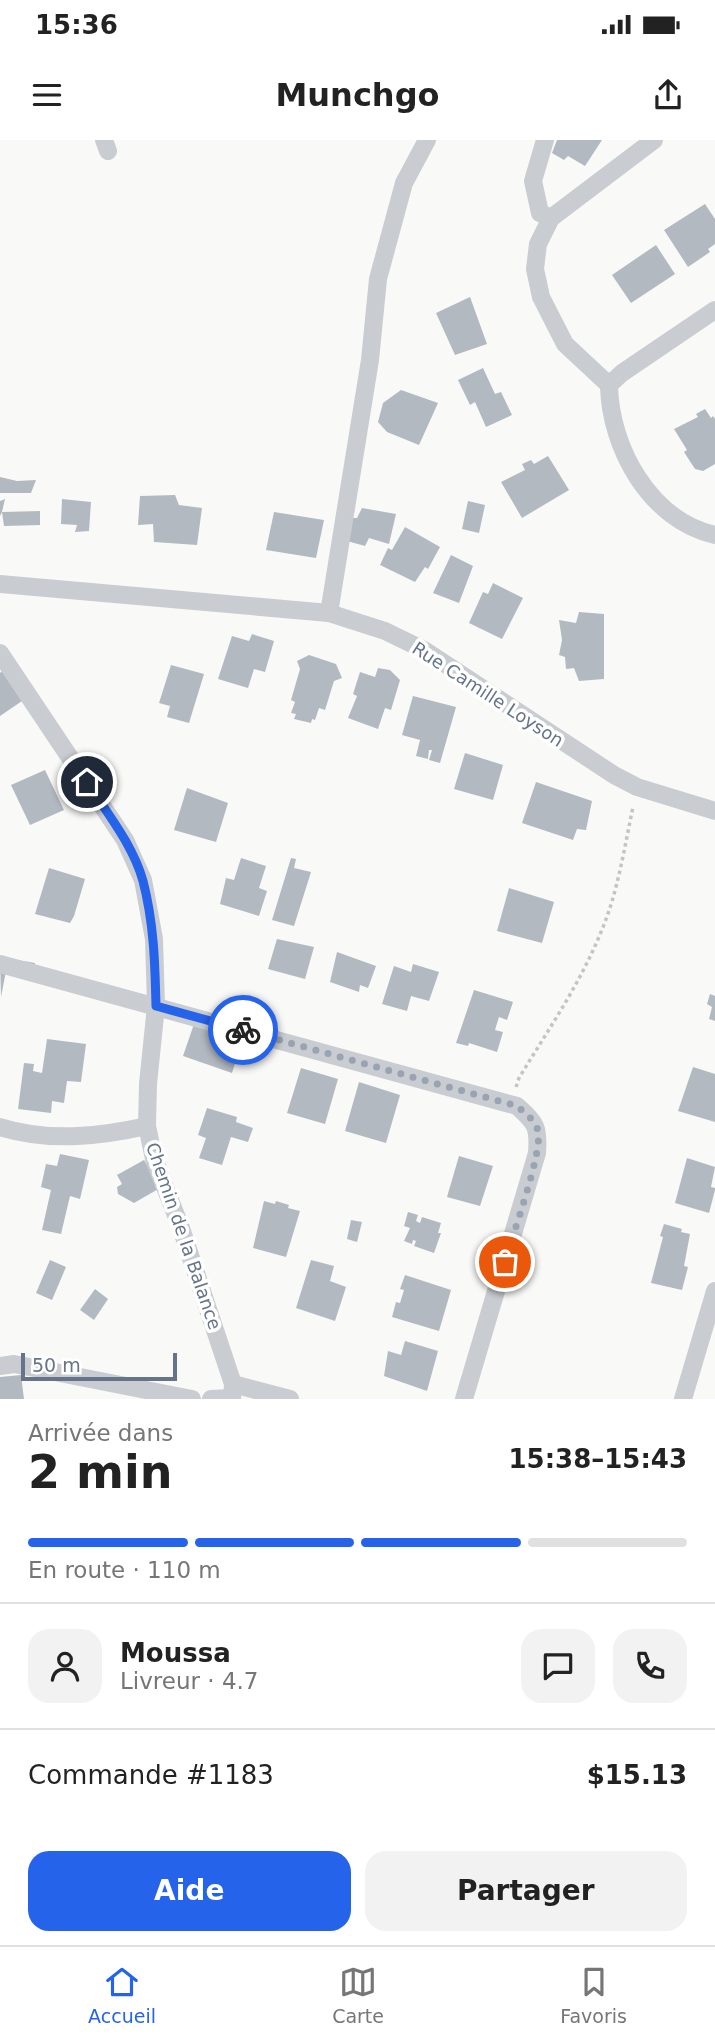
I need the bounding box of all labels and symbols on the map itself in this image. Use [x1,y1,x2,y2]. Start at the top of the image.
street label: Rue Camille Loyson [408,637,568,751]
pin [57,752,117,812]
courier [208,995,278,1065]
street label: Chemin de la Balance [142,1140,226,1332]
pin [475,1232,535,1292]
scale bar [21,1350,177,1382]

